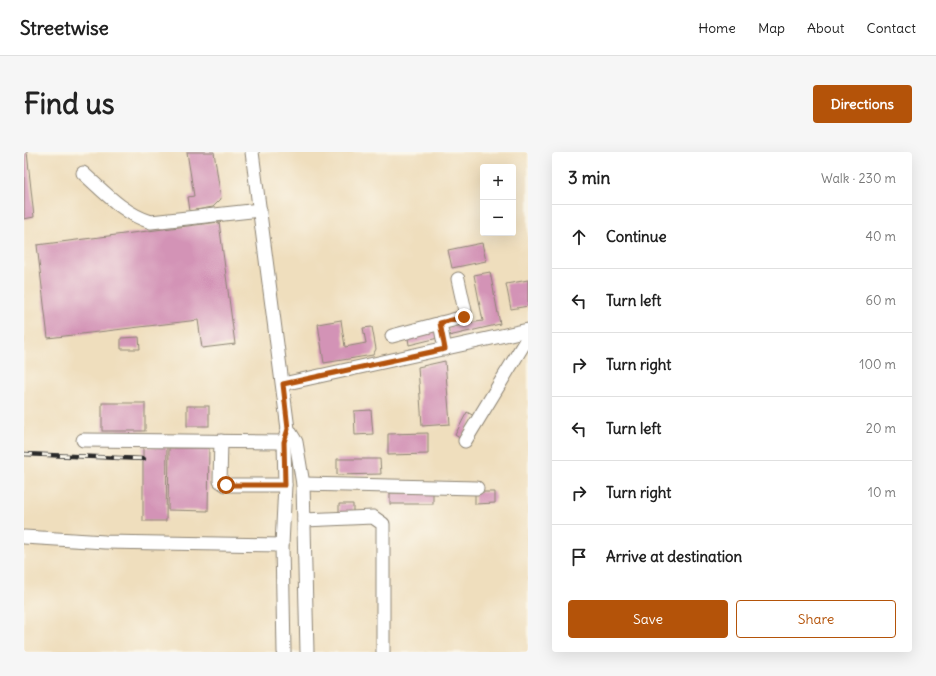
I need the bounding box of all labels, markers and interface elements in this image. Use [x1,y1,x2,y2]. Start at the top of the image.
text: Streetwise [20,16,109,40]
text: Home [698,19,736,37]
text: Map [758,19,785,37]
text: About [807,19,845,37]
text: Contact [867,19,916,37]
button: Directions [813,85,912,123]
text: Find us [24,86,115,122]
map controls [480,164,516,236]
button: + [480,164,516,200]
text: 3 min [568,167,610,189]
text: Walk · 230 m [821,170,896,187]
button: − [480,200,516,236]
icon: ahead [568,226,590,248]
text: Continue [606,227,667,246]
text: 40 m [865,228,896,245]
icon: left [568,290,590,312]
text: Turn left [606,291,661,310]
text: 60 m [865,292,896,309]
route end [455,308,473,326]
icon: right [568,354,590,376]
text: Turn right [606,355,671,374]
text: 100 m [859,356,896,373]
icon: left [568,418,590,440]
text: Turn left [606,419,661,438]
text: 20 m [866,420,896,437]
route start [217,476,235,494]
icon: right [568,482,590,504]
text: Turn right [606,483,671,502]
text: 10 m [868,484,896,501]
icon: arrive [568,546,590,568]
text: Arrive at destination [606,547,742,566]
button: Save [568,600,728,638]
button: Share [736,600,896,638]

